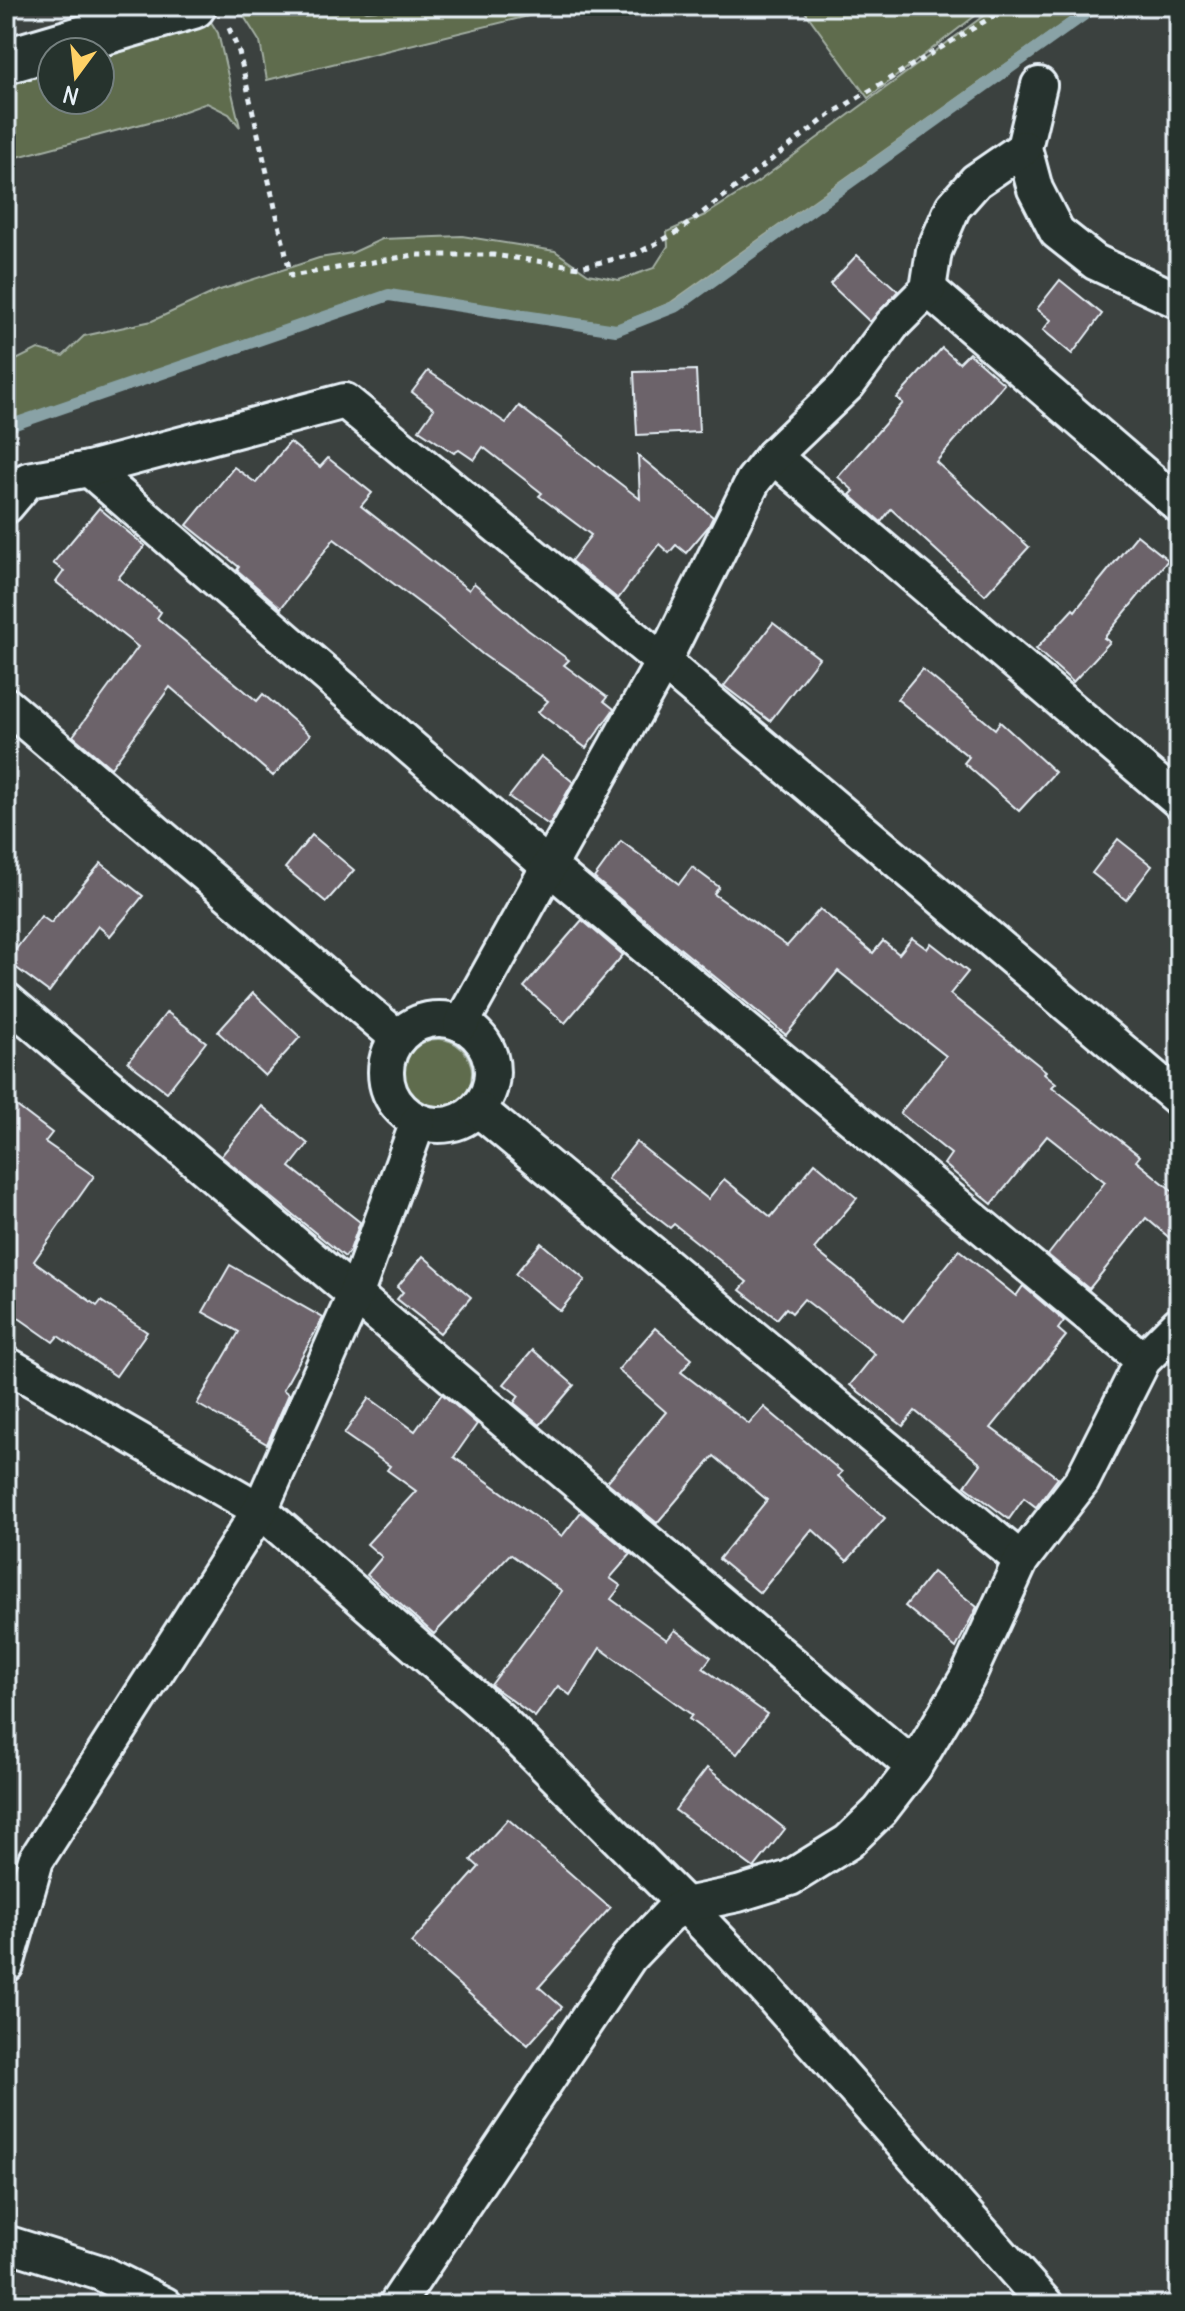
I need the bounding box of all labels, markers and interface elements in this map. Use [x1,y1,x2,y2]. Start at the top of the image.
north arrow [36,36,116,116]
text: N [60,80,82,111]

